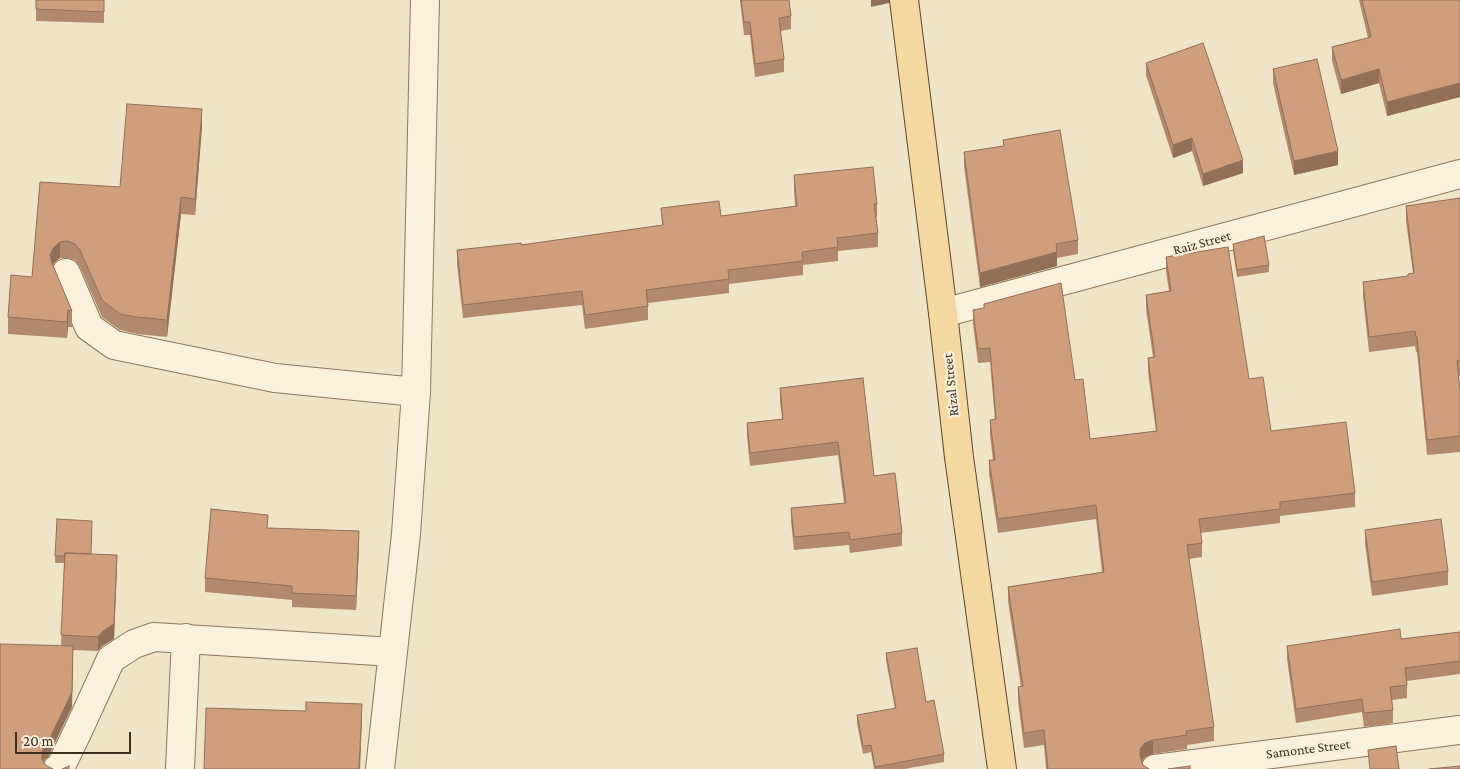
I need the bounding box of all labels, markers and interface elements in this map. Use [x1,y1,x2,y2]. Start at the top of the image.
street label: Raiz Street [1171,227,1233,259]
street label: Rizal Street [939,353,963,417]
scale bar [18,722,134,754]
text: 20 m [23,733,54,749]
street label: Samonte Street [1265,735,1351,763]

